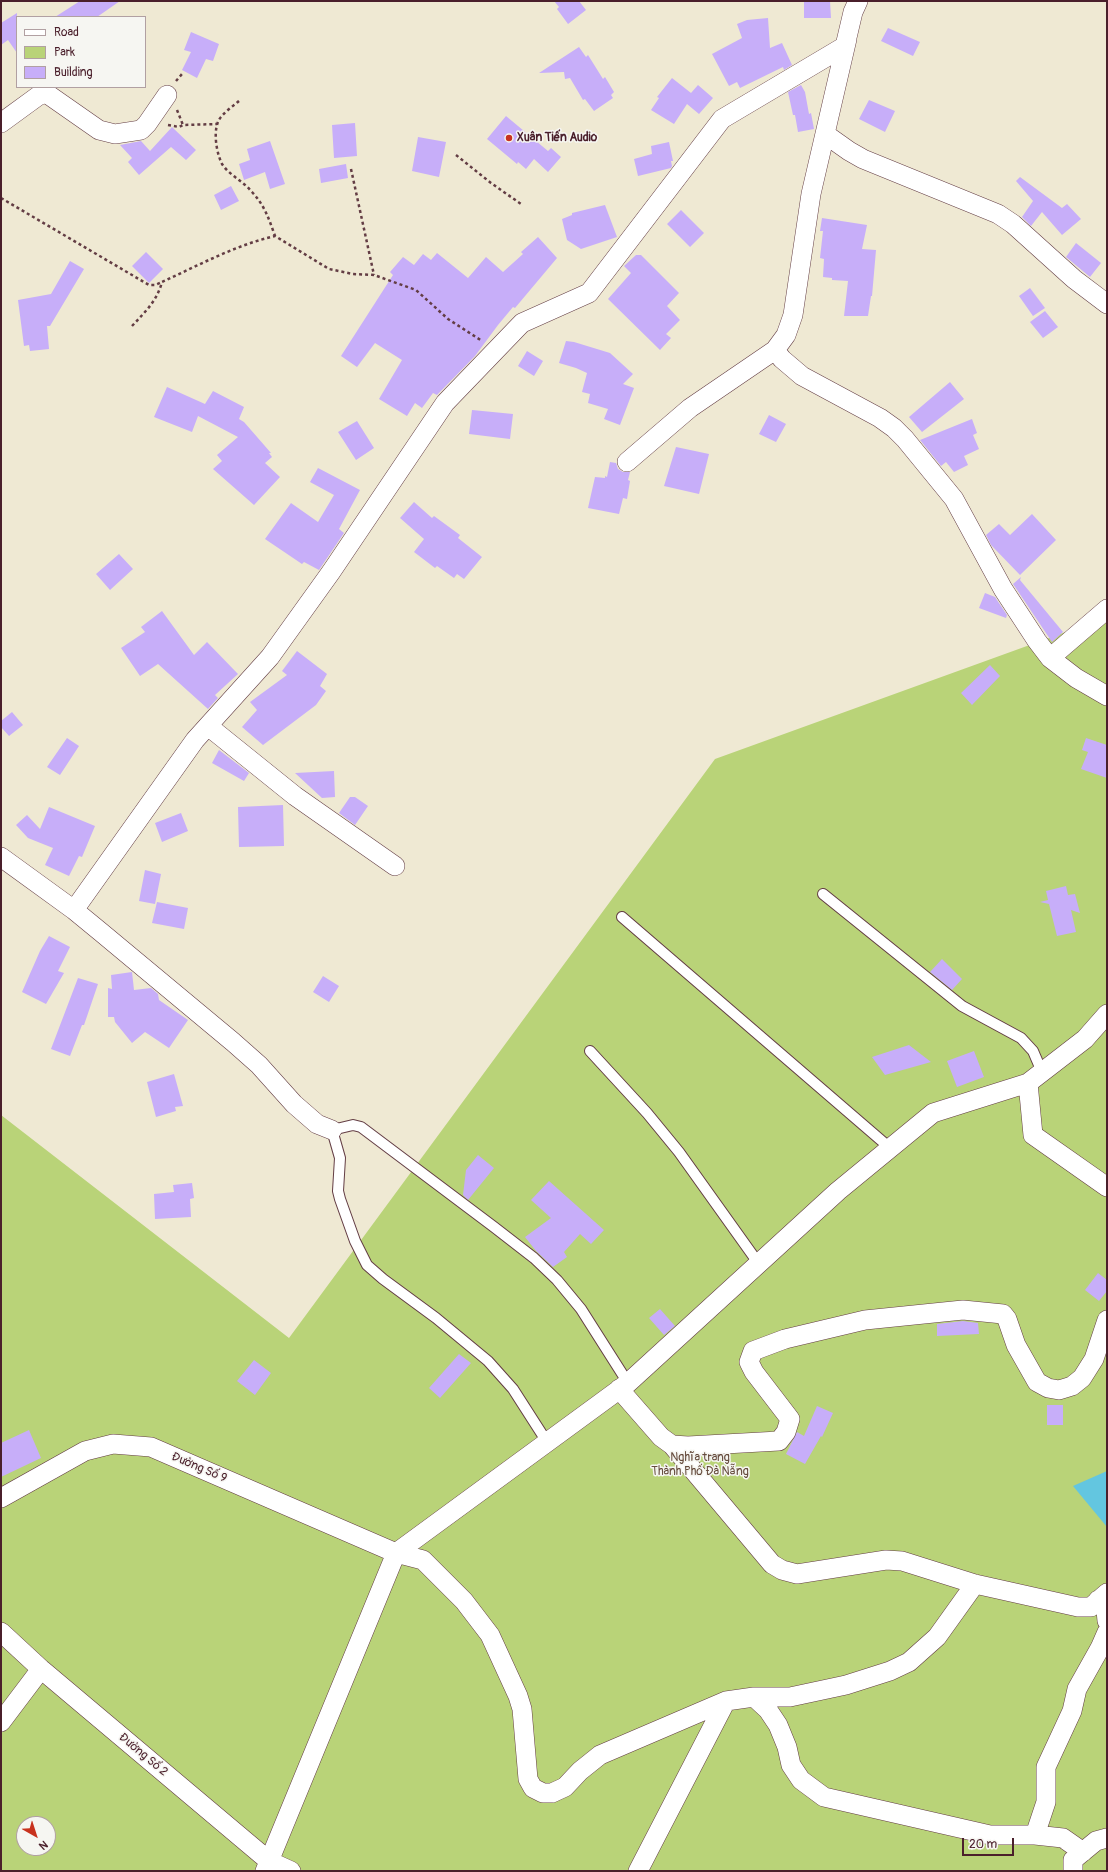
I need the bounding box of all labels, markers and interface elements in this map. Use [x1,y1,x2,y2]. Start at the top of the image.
legend [16,16,146,88]
text: Road [54,25,79,40]
text: Park [54,45,75,60]
text: Building [54,65,93,80]
place label: Xuân Tiến Audio [517,131,597,145]
marker: Xuân Tiến Audio [504,133,514,143]
street label: Đường Số 9 [169,1450,229,1486]
park label: Nghĩa trang Thành Phố Đà Nẵng [651,1451,749,1479]
street label: Đường Số 2 [116,1730,170,1780]
north arrow [16,1816,56,1856]
scale bar [964,1830,1016,1856]
text: 20 m [969,1837,997,1852]
text: N [36,1838,50,1852]

